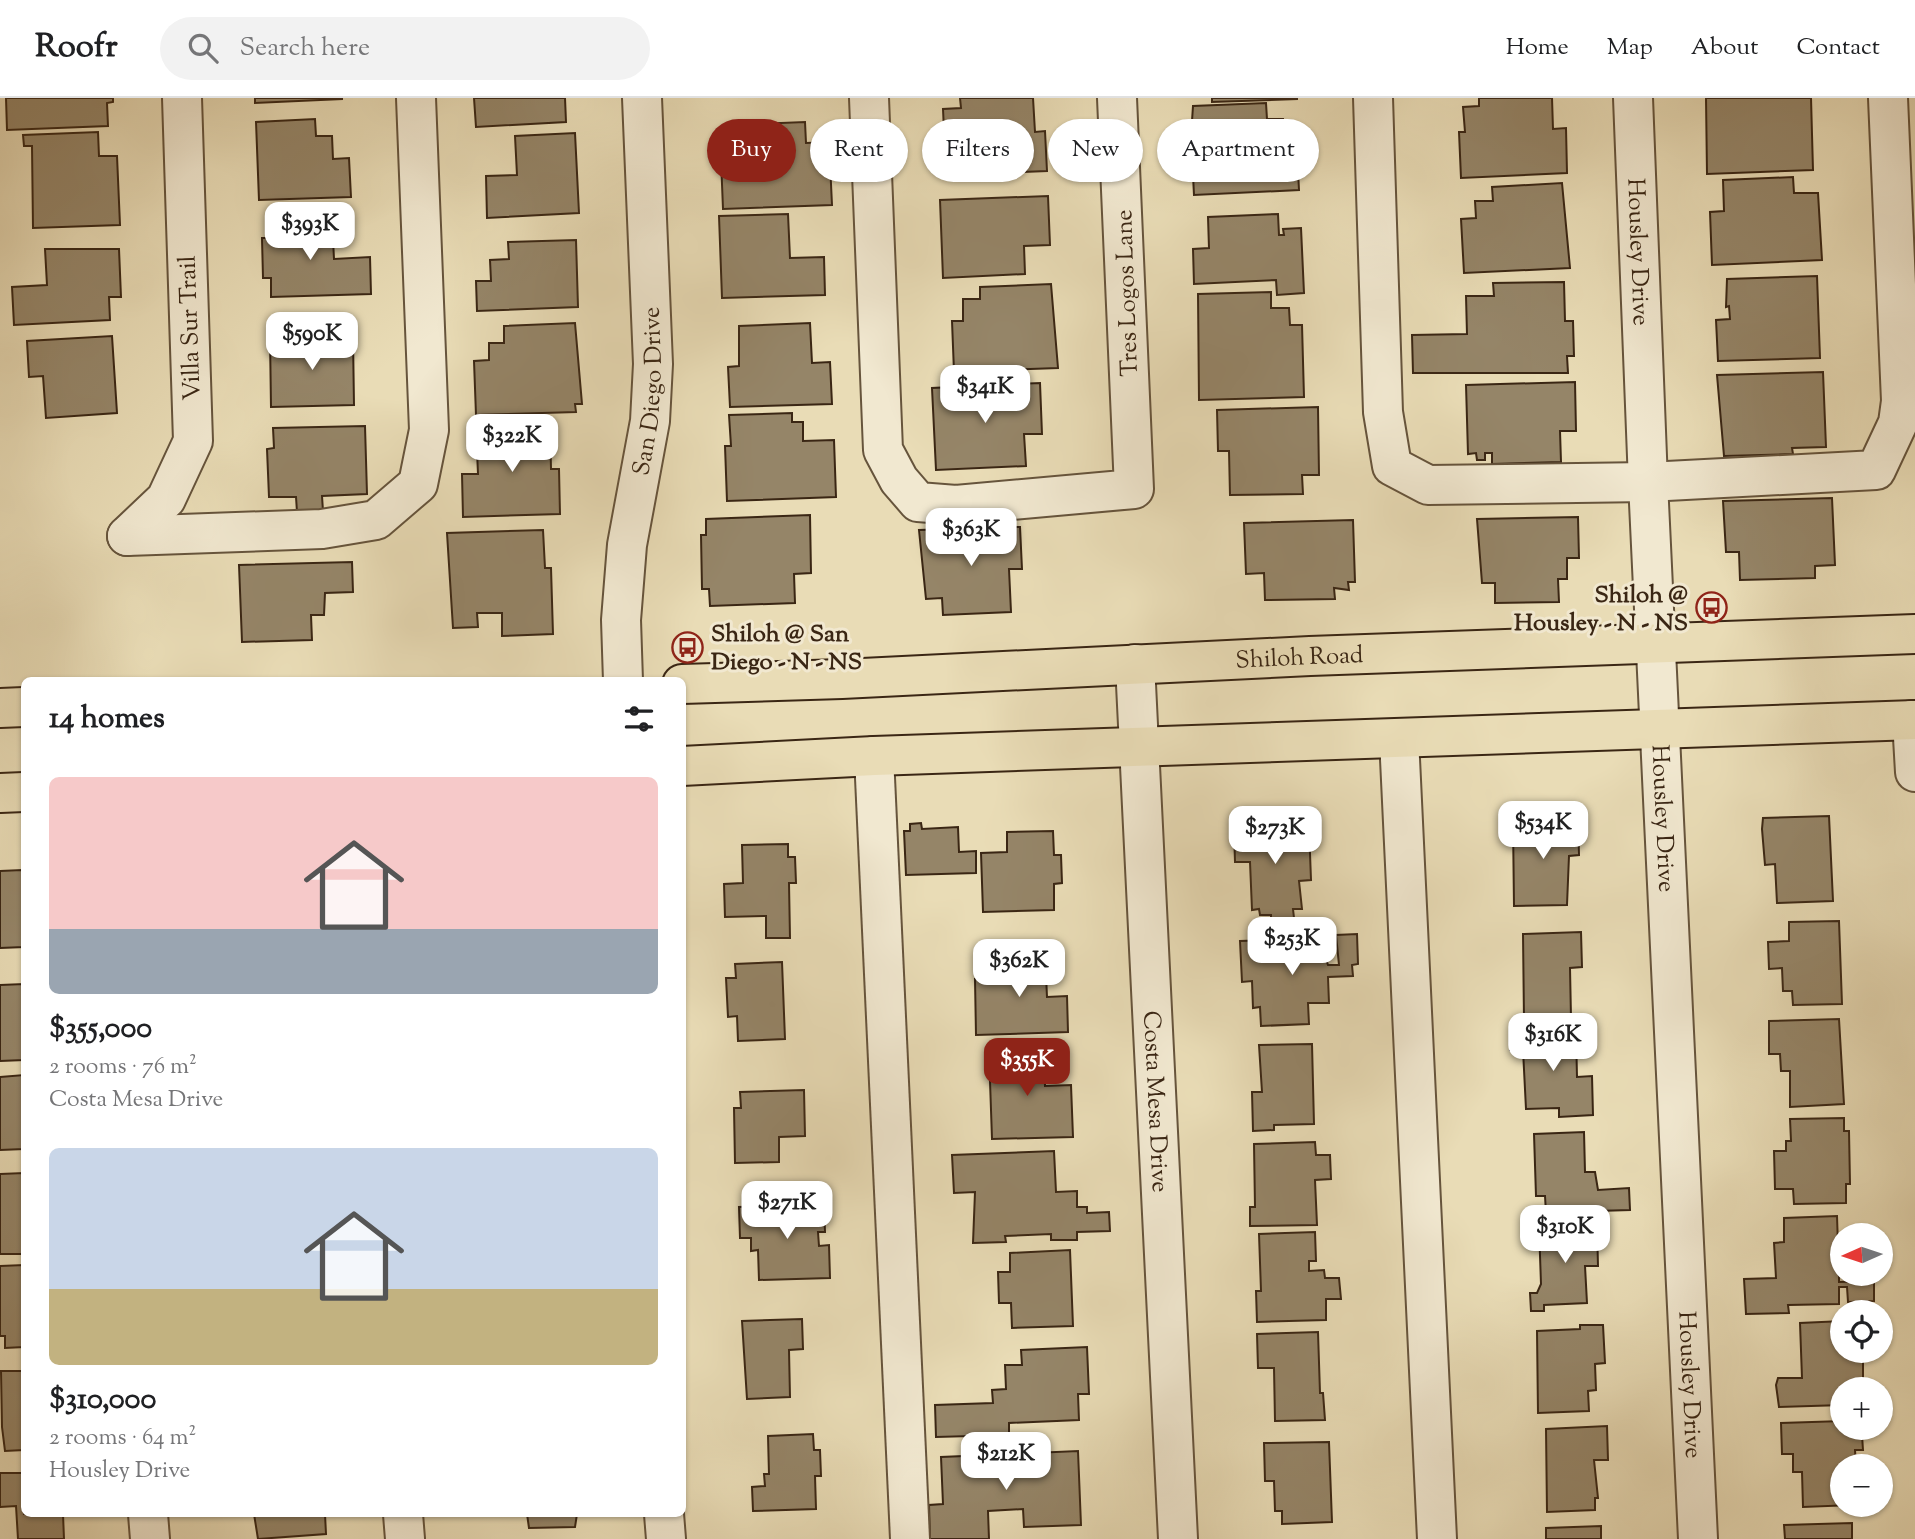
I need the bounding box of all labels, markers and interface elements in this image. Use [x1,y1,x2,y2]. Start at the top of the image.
search box [160,17,650,80]
text: Roofr [35,24,118,72]
icon: search [184,29,222,67]
text: Search here [240,30,370,67]
text: Home [1506,31,1569,65]
text: Map [1607,31,1653,65]
text: About [1691,31,1758,65]
text: Contact [1796,31,1880,65]
chip: Buy [707,119,796,182]
chip: Rent [810,119,908,182]
chip: Filters [922,119,1034,182]
chip: New [1048,119,1143,182]
chip: Apartment [1157,119,1319,182]
street label: Housley Drive [1617,178,1657,326]
pin: $393K [261,202,359,262]
text: $393K [281,208,339,241]
street label: Tres Logos Lane [1108,209,1148,377]
street label: Villa Sur Trail [171,255,211,401]
street label: San Diego Drive [625,306,672,479]
pin: $590K [263,313,361,372]
text: $590K [282,318,342,351]
pin: $341K [936,366,1034,425]
text: $341K [956,371,1014,404]
pin: $322K [463,414,561,474]
text: $322K [482,420,542,453]
pin: $363K [922,508,1020,568]
text: $363K [942,514,1000,547]
place label: Shiloh @ Housley - N - NS [1514,579,1688,641]
bus stop icon: Shiloh @ Housley - N - NS [1694,591,1728,625]
place label: Shiloh @ San Diego - N - NS [711,618,862,680]
bus stop icon: Shiloh @ San Diego - N - NS [671,630,705,664]
street label: Shiloh Road [1235,639,1364,679]
text: 14 homes [49,698,165,741]
icon: filters [620,700,658,738]
street label: Housley Drive [1641,744,1682,893]
pin: $534K [1494,802,1592,861]
pin: $273K [1226,806,1324,866]
text: $534K [1514,807,1572,840]
text: $273K [1245,812,1305,845]
icon: home [291,822,417,948]
pin: $253K [1243,918,1341,977]
text: $253K [1264,923,1320,956]
pin: $362K [970,940,1068,999]
text: $362K [989,945,1049,978]
text: $355,000 [49,1008,152,1051]
street label: Costa Mesa Drive [1133,1010,1176,1193]
pin: $316K [1504,1014,1602,1073]
text: $316K [1524,1019,1582,1052]
pin: $355K [978,1038,1076,1098]
text: $355K [1000,1044,1054,1077]
text: 2 rooms · 76 m² [49,1051,197,1084]
text: Costa Mesa Drive [49,1084,223,1117]
pin: $271K [738,1182,836,1241]
text: $271K [757,1187,817,1220]
icon: home [291,1193,417,1319]
pin: $310K [1516,1206,1614,1265]
text: $310K [1536,1211,1594,1244]
north arrow [1830,1223,1894,1286]
map controls [1830,1223,1893,1517]
button: locate [1830,1300,1893,1363]
street label: Housley Drive [1668,1310,1709,1459]
button: + [1830,1377,1893,1440]
text: $310,000 [49,1379,156,1422]
text: 2 rooms · 64 m² [49,1422,196,1455]
pin: $212K [957,1432,1055,1492]
text: $212K [977,1438,1035,1471]
button: − [1830,1454,1893,1517]
text: Housley Drive [49,1455,190,1488]

